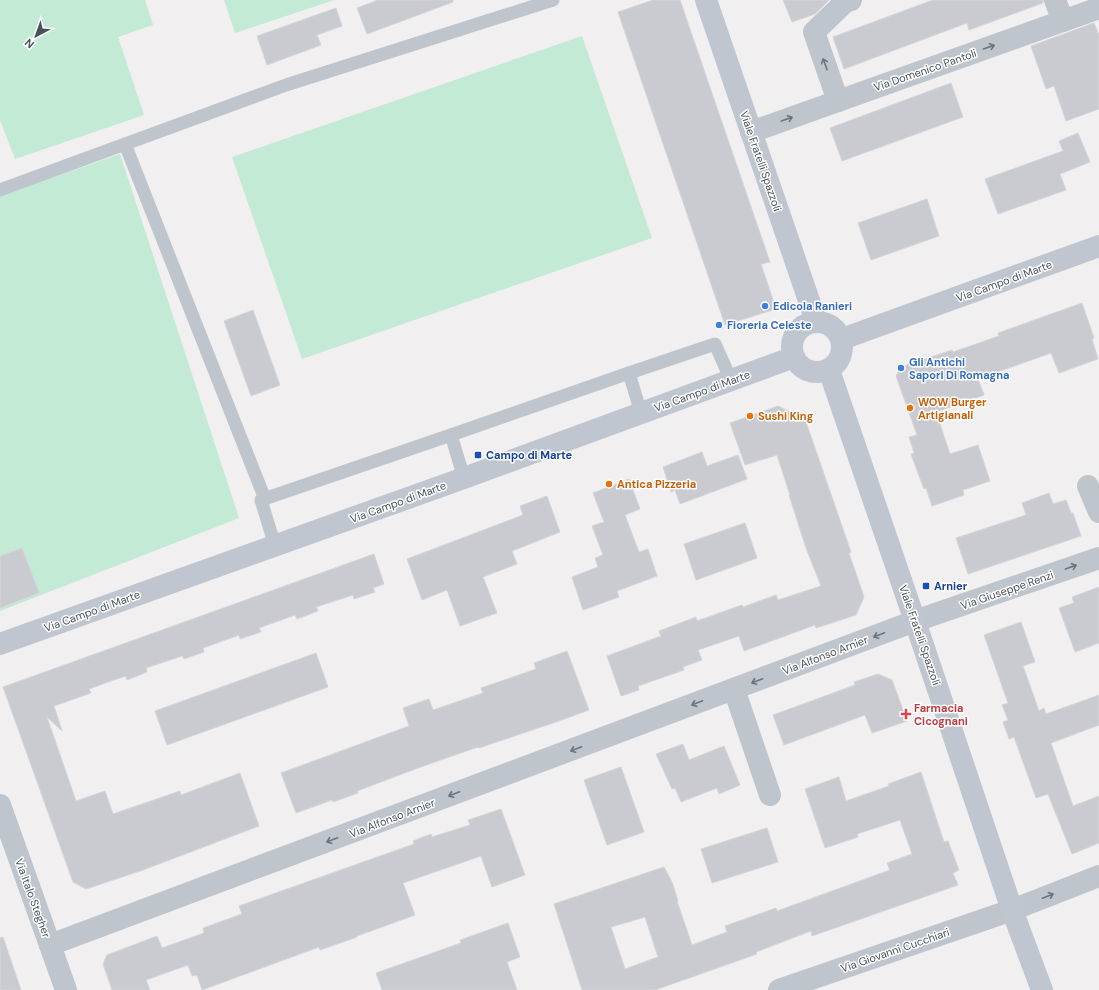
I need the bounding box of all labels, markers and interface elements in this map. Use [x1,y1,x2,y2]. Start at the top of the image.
north arrow [16,16,56,56]
text: N [22,36,37,51]
one-way arrow [983,43,995,51]
street label: Via Domenico Pantoli [872,46,978,94]
one-way arrow [821,57,828,70]
street label: Viale Fratelli Spazzoli [737,109,785,213]
one-way arrow [781,114,793,122]
street label: Via Campo di Marte [954,257,1054,305]
place label: Edicola Ranieri [773,299,852,313]
marker: Edicola Ranieri [760,301,770,311]
place label: Fioreria Celeste [727,318,812,332]
marker: Fioreria Celeste [714,320,724,330]
place label: Gli Antichi Sapori Di Romagna [909,355,1009,382]
marker: Gli Antichi Sapori Di Romagna [896,363,906,373]
street label: Via Campo di Marte [652,367,752,415]
place label: WOW Burger Artigianali [918,395,987,422]
marker: WOW Burger Artigianali [905,403,915,413]
place label: Sushi King [758,409,814,423]
marker: Sushi King [745,411,755,421]
place label: Campo di Marte [486,448,573,462]
marker: Campo di Marte [473,450,483,460]
place label: Antica Pizzeria [617,477,696,491]
street label: Via Campo di Marte [348,478,448,526]
marker: Antica Pizzeria [604,479,614,489]
one-way arrow [1065,563,1077,571]
street label: Via Giuseppe Renzi [959,568,1055,612]
place label: Arnier [934,579,968,593]
marker: Arnier [921,581,931,591]
street label: Viale Fratelli Spazzoli [896,583,944,687]
street label: Via Campo di Marte [42,587,142,635]
street label: Via Alfonso Arnier [780,632,870,678]
one-way arrow [873,632,885,640]
one-way arrow [752,677,764,685]
one-way arrow [692,700,704,708]
place label: Farmacia Cicognani [914,701,968,728]
marker: Farmacia Cicognani [901,709,911,719]
one-way arrow [570,745,582,753]
one-way arrow [448,791,460,799]
street label: Via Alfonso Arnier [347,795,437,841]
one-way arrow [326,837,339,844]
street label: Via Italo Stegher [12,857,54,939]
one-way arrow [1042,891,1054,899]
street label: Via Giovanni Cucchiari [839,925,951,975]

